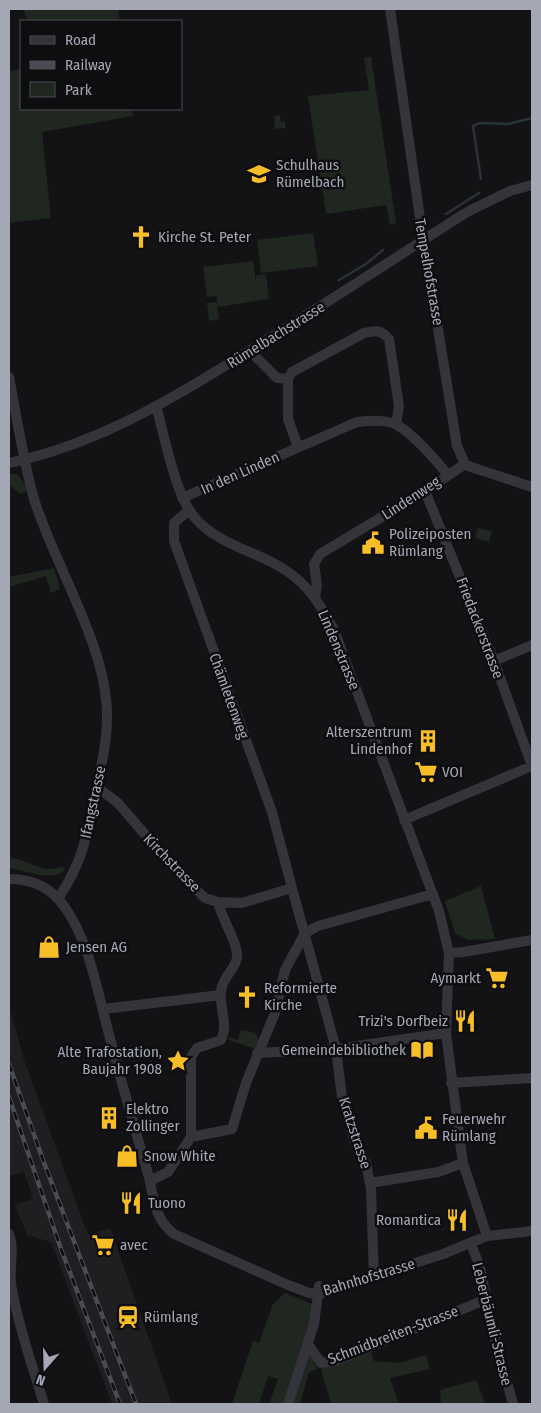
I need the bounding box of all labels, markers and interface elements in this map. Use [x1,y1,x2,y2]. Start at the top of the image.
legend [20,20,182,110]
text: Road [65,31,96,49]
text: Railway [65,56,112,74]
text: Park [65,81,92,99]
place label: Schulhaus Rümelbach [276,156,344,191]
school or university icon: Schulhaus Rümelbach [246,161,272,187]
street label: Tempelhofstrasse [411,217,447,327]
church icon: Kirche St. Peter [128,224,154,250]
place label: Kirche St. Peter [158,228,252,246]
street label: Rümelbachstrasse [224,298,328,372]
street label: In den Linden [198,448,282,498]
street label: Lindenweg [378,472,444,524]
place label: Polizeiposten Rümlang [389,525,471,560]
public building icon: Polizeiposten Rümlang [360,530,386,556]
street label: Friedackerstrasse [452,575,508,681]
street label: Lindenstrasse [314,607,364,693]
street label: Chämletenweg [205,651,253,741]
place label: Alterszentrum Lindenhof [326,723,413,758]
building icon: Alterszentrum Lindenhof [415,728,441,754]
supermarket icon: VOI [413,759,439,785]
place label: VOI [442,763,463,781]
street label: Ifangstrasse [77,764,109,840]
street label: Kirchstrasse [140,830,204,896]
shop icon: Jensen AG [36,934,62,960]
place label: Jensen AG [66,938,127,956]
supermarket icon: Aymarkt [484,965,510,991]
place label: Aymarkt [430,969,481,987]
place label: Reformierte Kirche [264,979,337,1014]
church icon: Reformierte Kirche [234,984,260,1010]
restaurant icon: Trizi's Dorfbeiz [452,1008,478,1034]
place label: Trizi's Dorfbeiz [358,1012,448,1030]
library icon: Gemeindebibliothek [409,1037,435,1063]
place label: Gemeindebibliothek [281,1041,406,1059]
place label: Alte Trafostation, Baujahr 1908 [57,1043,162,1078]
place icon: Alte Trafostation, Baujahr 1908 [165,1048,191,1074]
street label: Kratzstrasse [335,1095,375,1171]
place label: Elektro Zollinger [126,1100,180,1135]
building icon: Elektro Zollinger [96,1105,122,1131]
place label: Feuerwehr Rümlang [442,1110,507,1145]
public building icon: Feuerwehr Rümlang [413,1115,439,1141]
shop icon: Snow White [114,1143,140,1169]
place label: Snow White [144,1147,216,1165]
restaurant icon: Tuono [118,1190,144,1216]
place label: Tuono [148,1194,186,1212]
restaurant icon: Romantica [444,1207,470,1233]
place label: Romantica [376,1211,441,1229]
supermarket icon: avec [90,1232,116,1258]
place label: avec [120,1236,148,1254]
street label: Bahnhofstrasse [321,1254,417,1300]
street label: Leberbäumli-Strasse [468,1261,516,1387]
street label: Schmidbreiten-Strasse [325,1302,461,1368]
station icon: Rümlang [115,1304,141,1330]
place label: Rümlang [144,1308,198,1326]
north arrow [20,1343,70,1393]
text: N [34,1370,48,1389]

